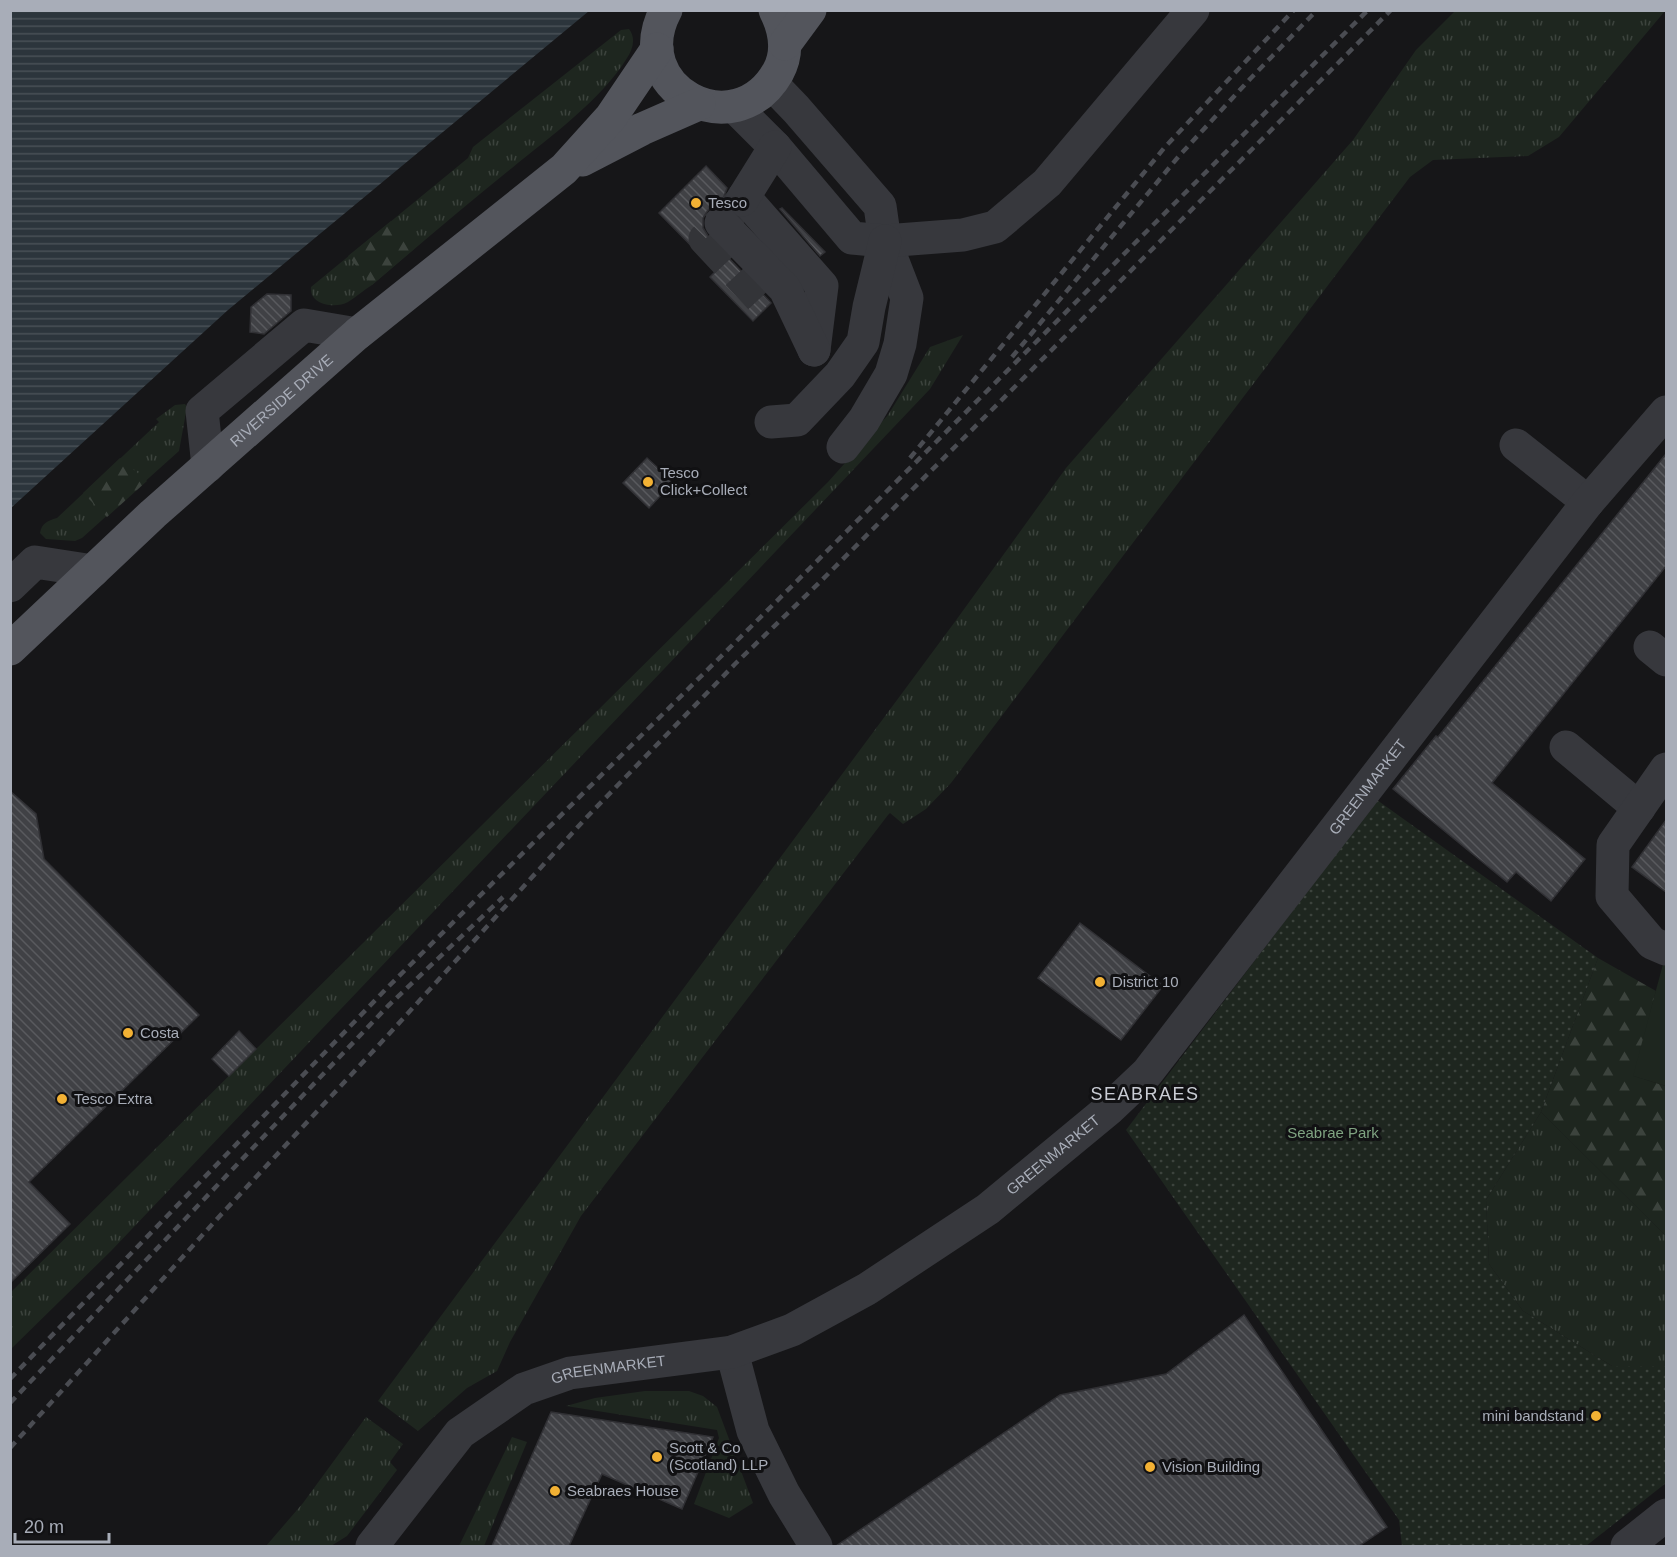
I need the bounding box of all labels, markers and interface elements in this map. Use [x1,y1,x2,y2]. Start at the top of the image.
place label: Tesco [708,194,747,211]
marker: Tesco [689,196,703,210]
street label: RIVERSIDE DRIVE [226,351,336,450]
place label: Tesco Click+Collect [660,464,748,498]
marker: Tesco Click+Collect [641,475,655,489]
street label: GREENMARKET [1325,736,1410,838]
place label: District 10 [1112,973,1179,990]
marker: District 10 [1093,975,1107,989]
place label: Costa [140,1024,180,1041]
marker: Costa [121,1026,135,1040]
district label: SEABRAES [1090,1084,1200,1104]
place label: Tesco Extra [74,1090,153,1107]
marker: Tesco Extra [55,1092,69,1106]
street label: GREENMARKET [1003,1111,1103,1198]
park label: Seabrae Park [1287,1124,1379,1141]
street label: GREENMARKET [549,1352,667,1387]
place label: mini bandstand [1482,1407,1584,1424]
marker: mini bandstand [1589,1409,1603,1423]
place label: Scott & Co (Scotland) LLP [669,1439,768,1473]
marker: Scott & Co (Scotland) LLP [650,1450,664,1464]
place label: Vision Building [1162,1458,1260,1475]
marker: Vision Building [1143,1460,1157,1474]
place label: Seabraes House [567,1482,679,1499]
marker: Seabraes House [548,1484,562,1498]
scale bar [15,1506,110,1544]
text: 20 m [24,1517,64,1537]

